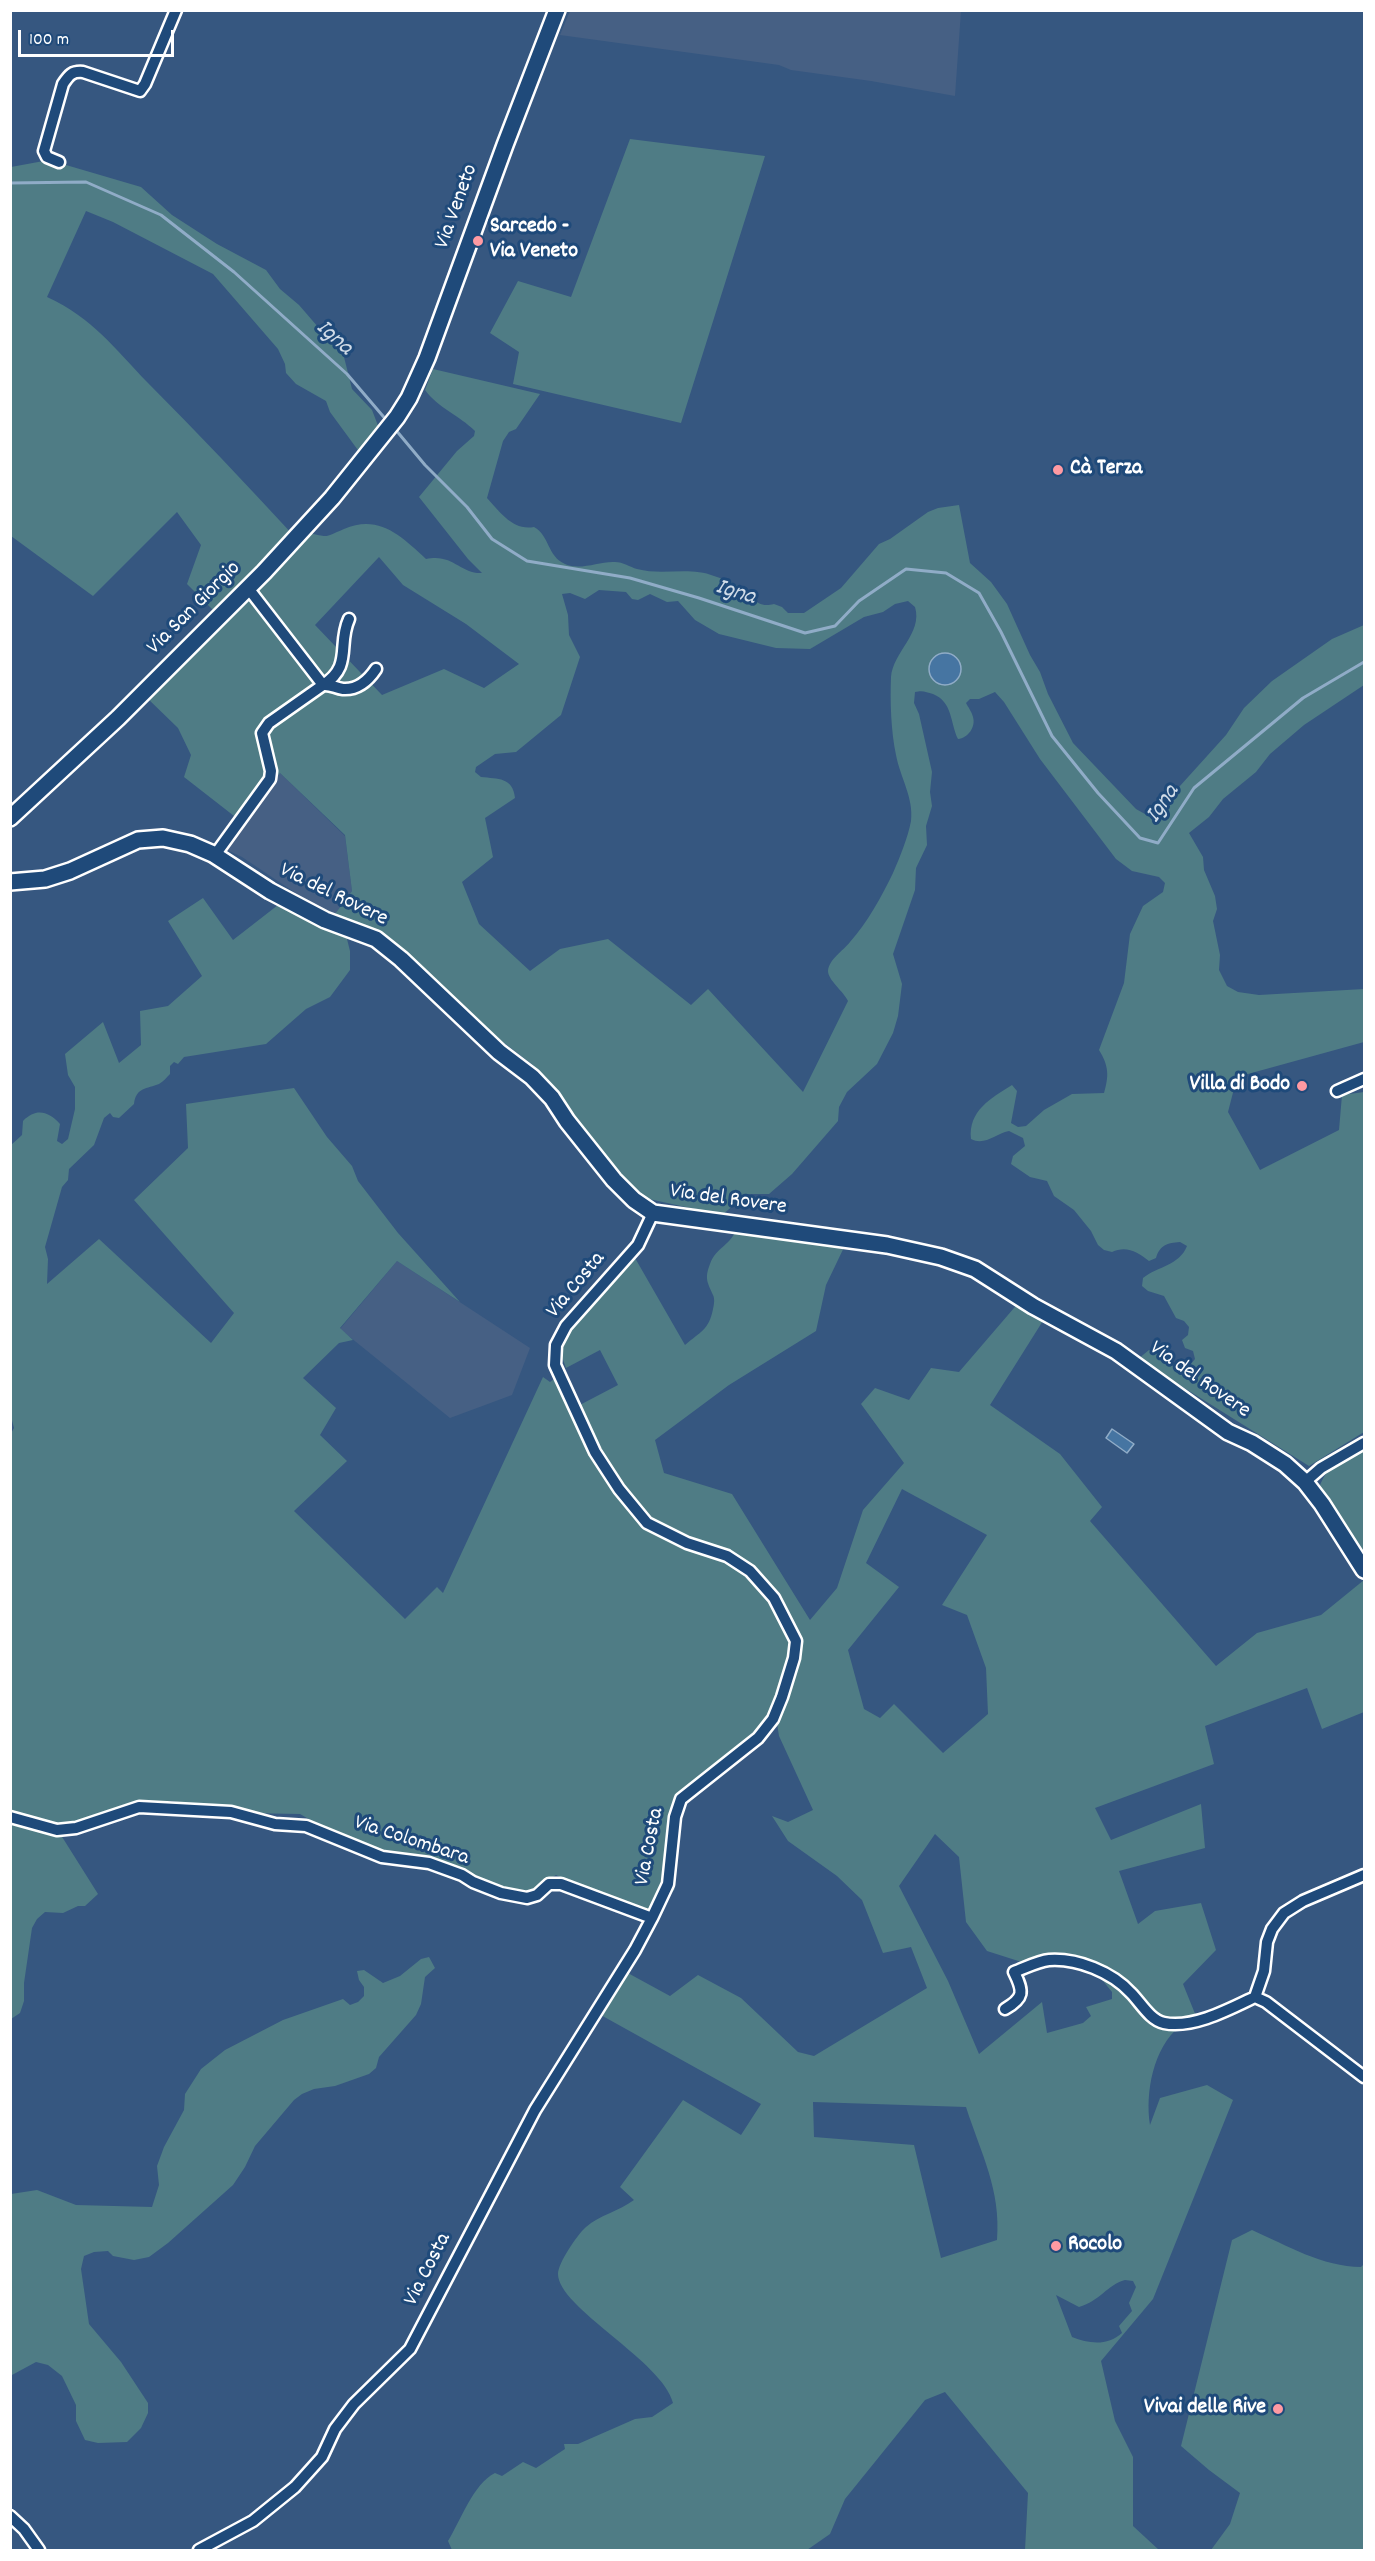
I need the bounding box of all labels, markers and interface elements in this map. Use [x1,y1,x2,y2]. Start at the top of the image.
scale bar [21,18,177,56]
text: 100 m [29,28,69,53]
street label: Via Veneto [431,161,485,253]
place label: Sarcedo - Via Veneto [490,215,578,266]
marker: Sarcedo - Via Veneto [471,234,485,248]
water label: Igna [308,315,358,363]
place label: Cà Terza [1070,457,1142,483]
marker: Cà Terza [1051,463,1065,477]
street label: Via San Giorgio [143,557,247,661]
water label: Igna [712,574,758,614]
water label: Igna [1141,780,1187,830]
street label: Via del Rovere [274,858,392,934]
place label: Villa di Bodo [1190,1073,1290,1099]
marker: Villa di Bodo [1295,1079,1309,1093]
street label: Via del Rovere [668,1180,788,1222]
street label: Via Costa [542,1248,612,1324]
street label: Via del Rovere [1143,1337,1255,1425]
street label: Via Costa [631,1806,671,1888]
street label: Via Colombara [350,1811,472,1873]
street label: Via Costa [399,2229,459,2311]
place label: Rocolo [1068,2233,1122,2259]
marker: Rocolo [1049,2239,1063,2253]
place label: Vivai delle Rive [1144,2396,1266,2422]
marker: Vivai delle Rive [1271,2402,1285,2416]

